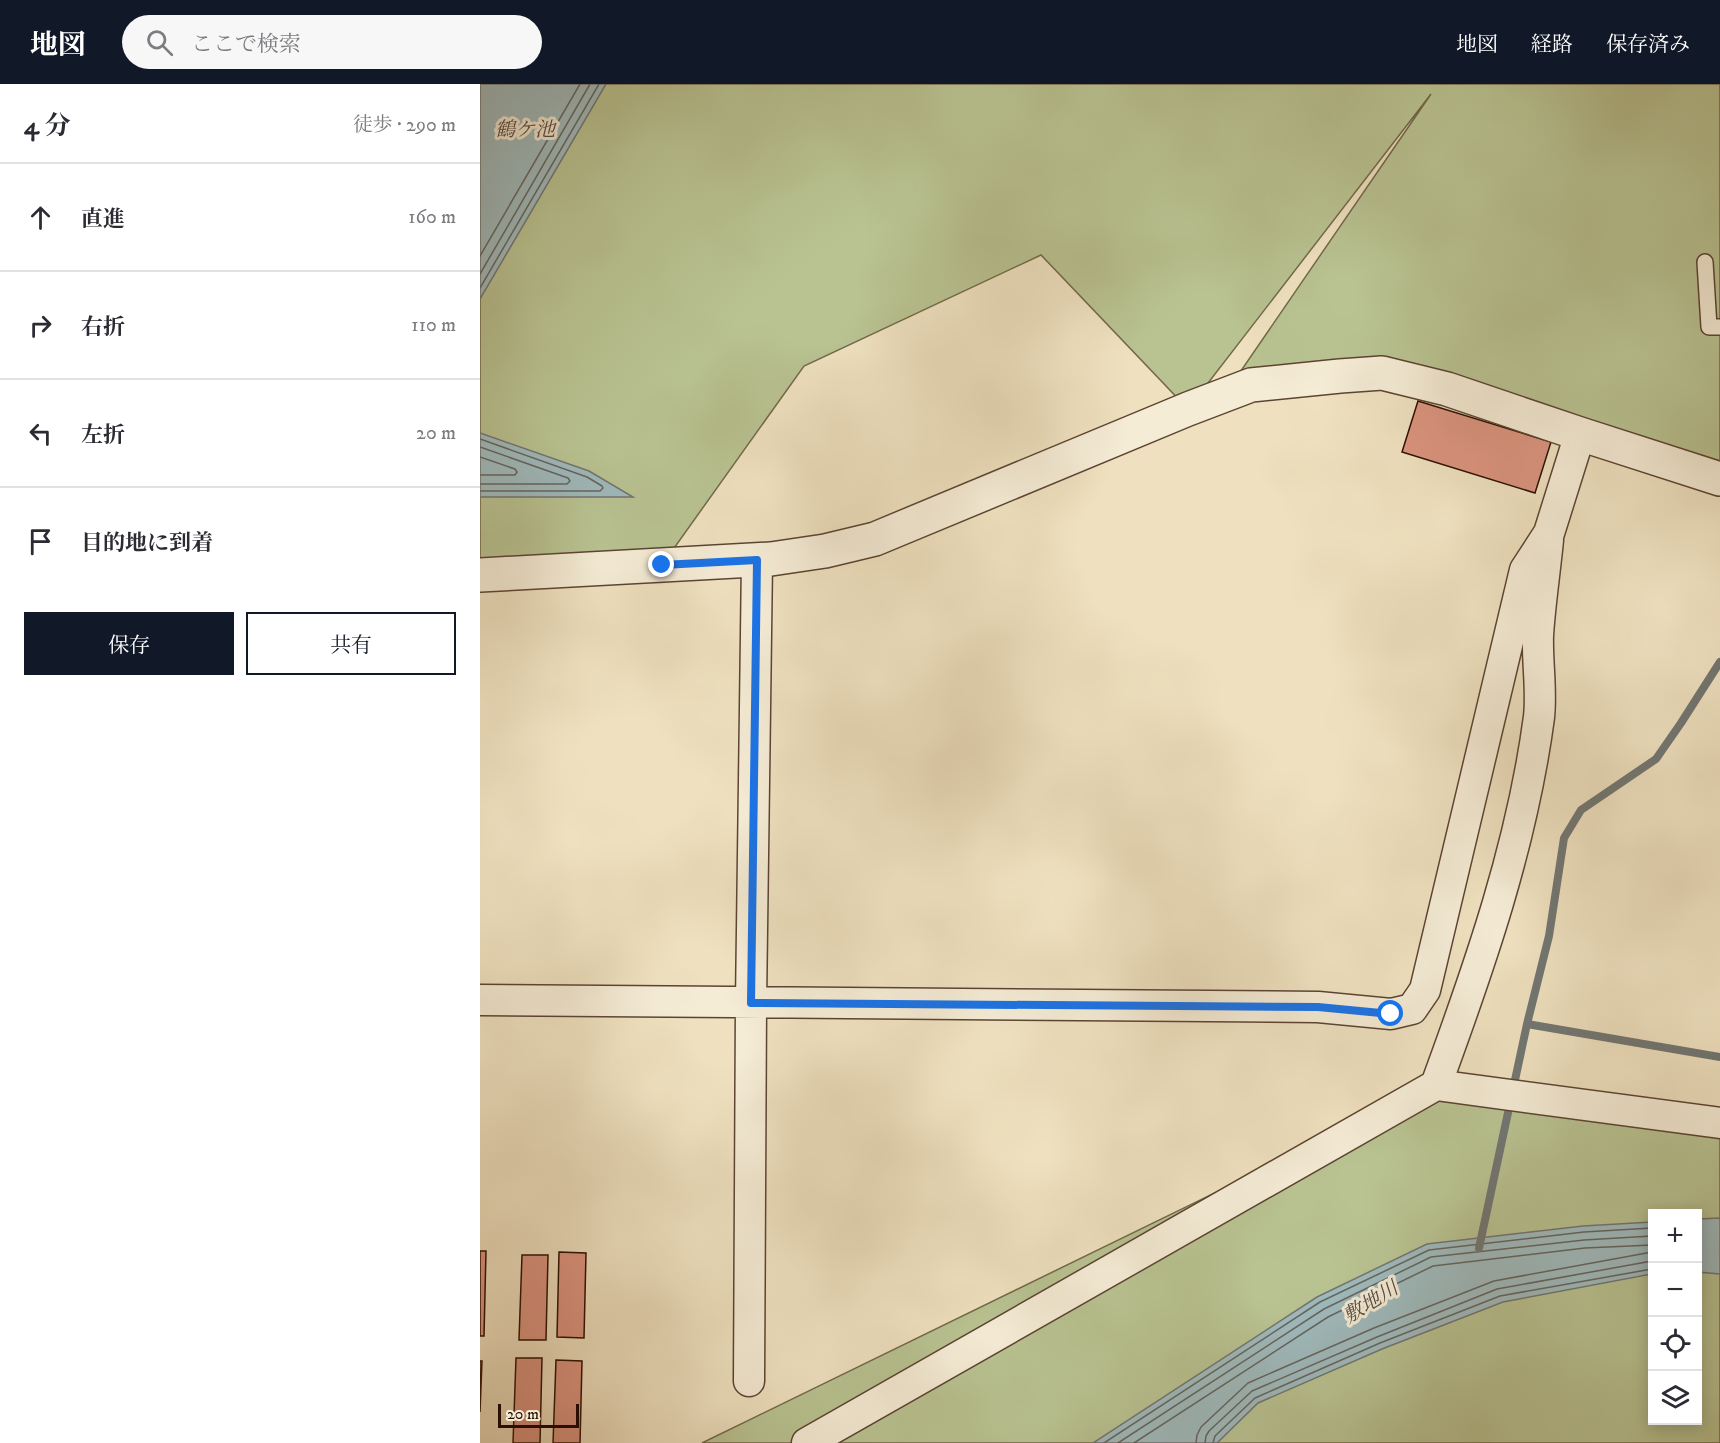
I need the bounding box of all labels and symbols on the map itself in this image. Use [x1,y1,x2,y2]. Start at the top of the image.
water label: 鶴ケ池 [495,118,557,143]
route end [648,551,674,577]
route start [1377,1000,1403,1026]
water label: 敷地川 [1339,1275,1405,1329]
scale bar [498,1401,579,1428]

